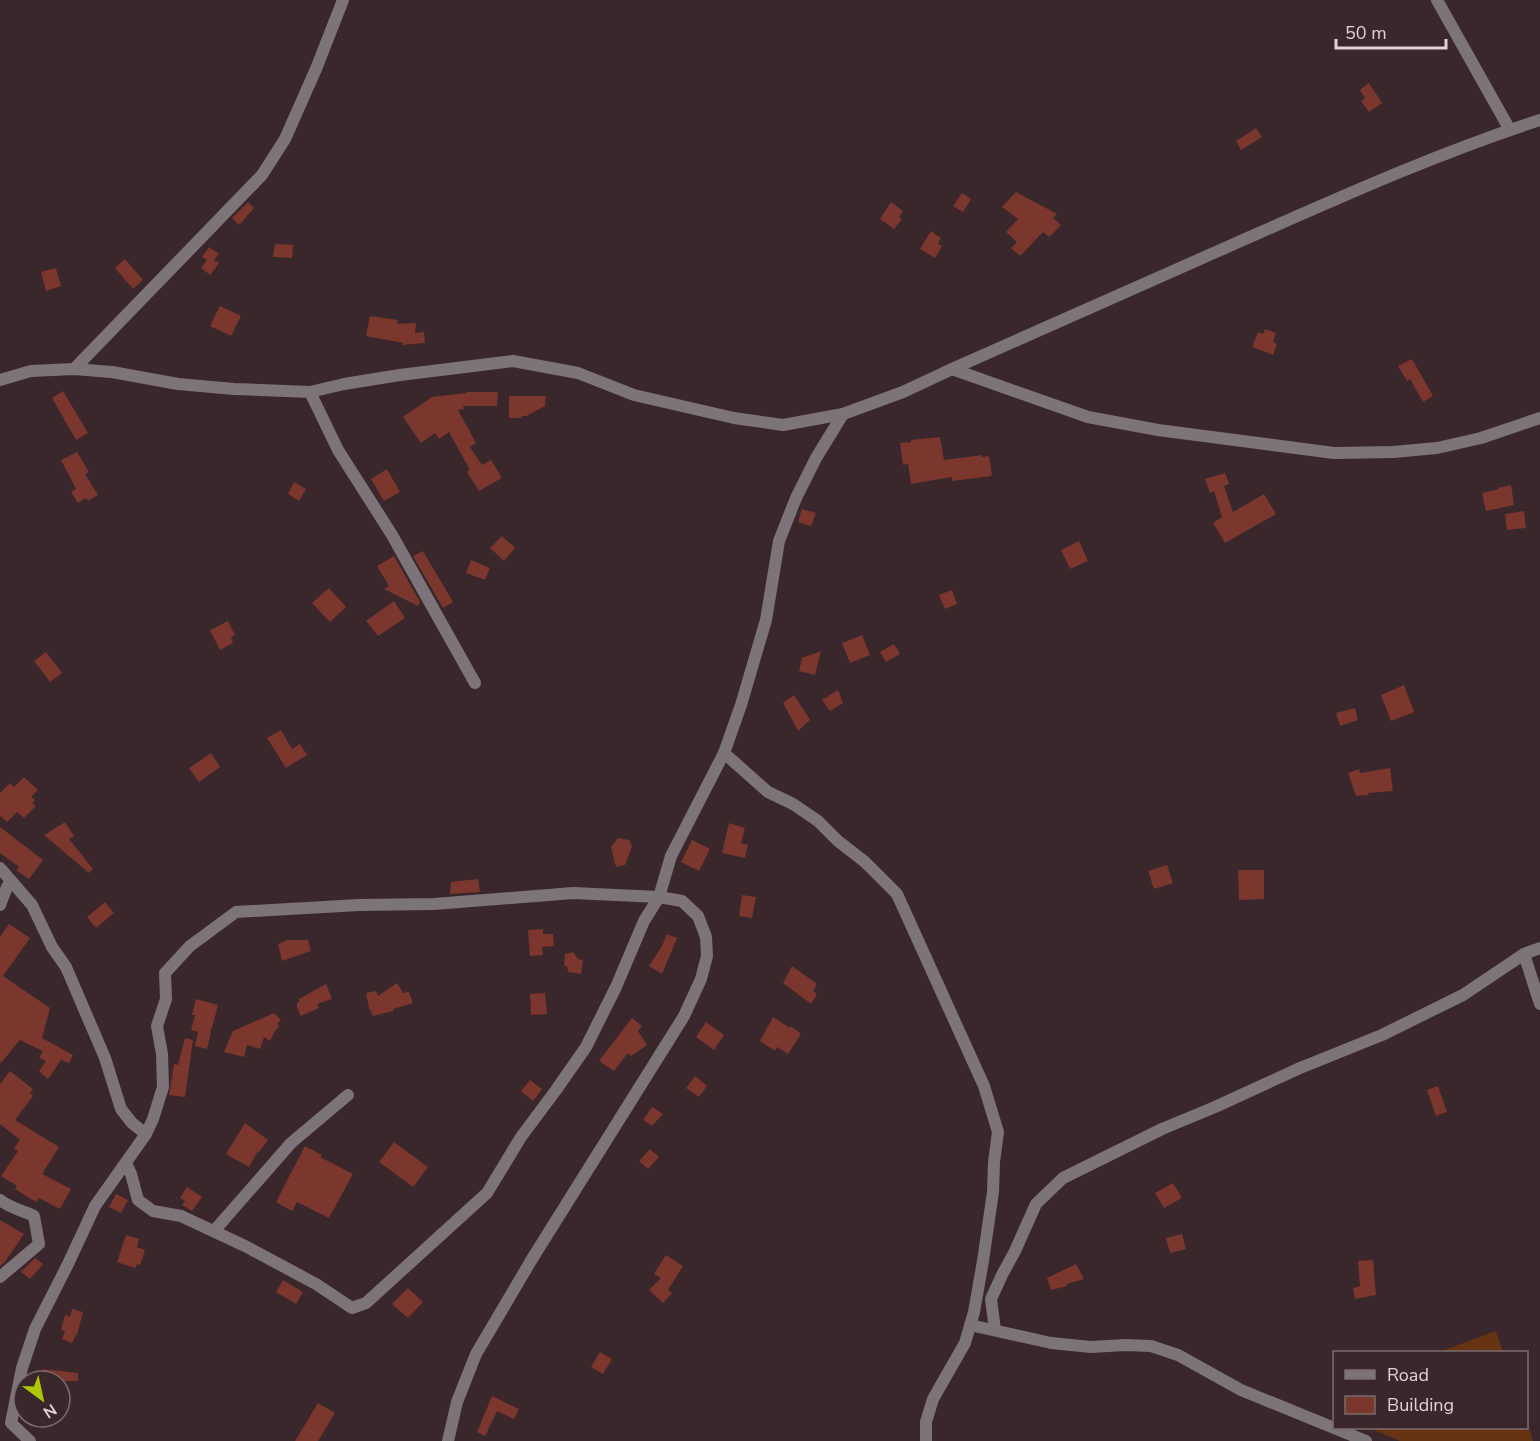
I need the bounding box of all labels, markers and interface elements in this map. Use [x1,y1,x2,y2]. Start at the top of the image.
scale bar [1336,12,1446,50]
text: 50 m [1345,21,1387,45]
legend [1333,1351,1528,1429]
text: Road [1387,1363,1429,1387]
north arrow [12,1369,72,1429]
text: Building [1387,1393,1454,1417]
text: N [39,1398,61,1423]

